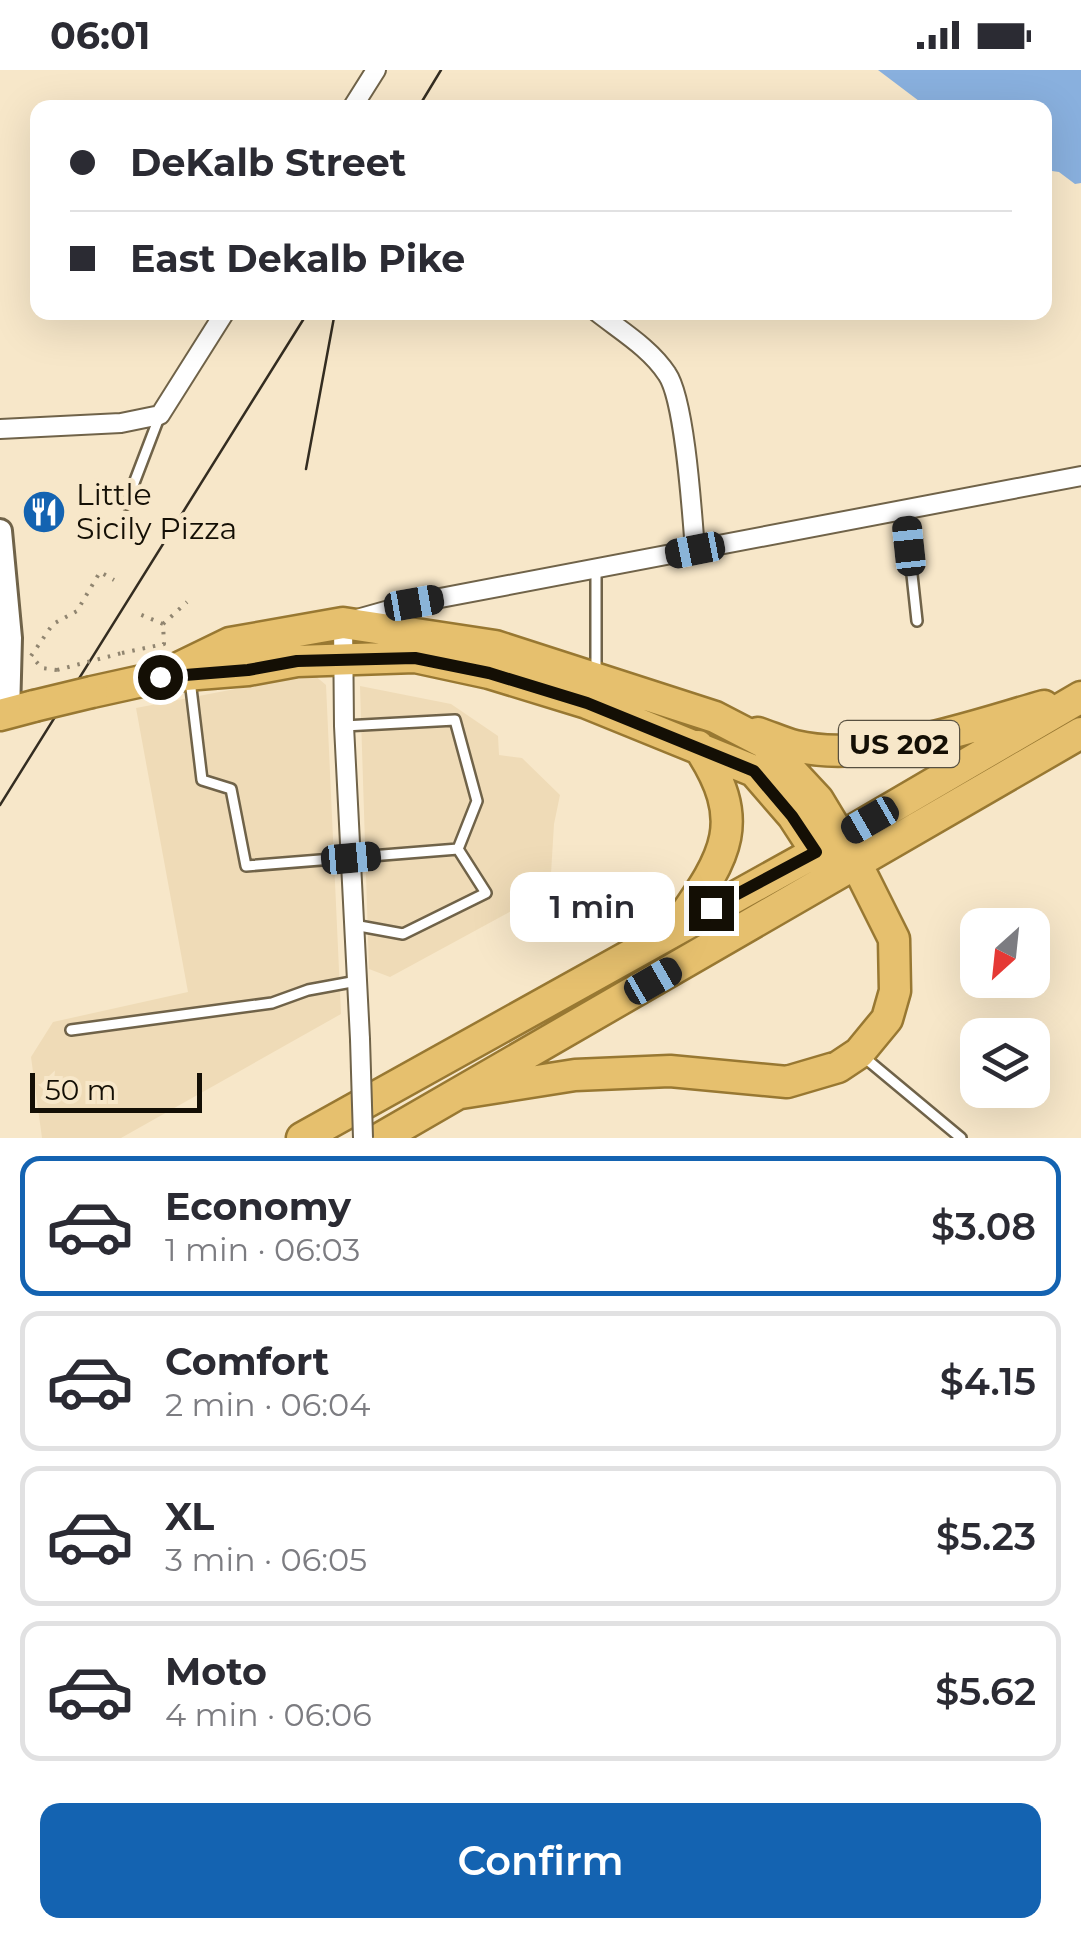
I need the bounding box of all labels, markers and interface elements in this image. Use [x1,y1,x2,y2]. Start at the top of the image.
text: 06:01 [50,12,151,59]
text: DeKalb Street [130,139,406,186]
text: East Dekalb Pike [130,235,465,282]
place label: Little Sicily Pizza [76,476,237,547]
restaurant icon: Little Sicily Pizza [21,489,67,535]
car [891,515,927,577]
car [663,530,727,570]
car [382,583,446,623]
route start [138,655,183,700]
road number: US 202 [839,721,959,767]
car [837,792,903,848]
car [320,840,382,876]
callout: 1 min [511,873,676,943]
route end [689,886,734,931]
text: 1 min [550,887,635,926]
north arrow [960,908,1050,998]
map controls [960,908,1050,1108]
car [620,953,686,1009]
button: layers [960,1018,1050,1108]
scale bar [30,1068,202,1112]
text: 50 m [45,1073,116,1107]
icon: car [45,1181,135,1271]
text: Economy [165,1183,351,1230]
text: $3.08 [931,1203,1036,1250]
text: 1 min · 06:03 [165,1230,360,1269]
icon: car [45,1336,135,1426]
text: Comfort [165,1338,329,1385]
text: $4.15 [940,1358,1036,1405]
text: 2 min · 06:04 [165,1385,370,1424]
icon: car [45,1491,135,1581]
text: XL [165,1493,214,1540]
text: $5.23 [936,1513,1036,1560]
text: 3 min · 06:05 [165,1540,367,1579]
icon: car [45,1646,135,1736]
text: Moto [165,1648,267,1695]
text: $5.62 [935,1668,1036,1715]
text: 4 min · 06:06 [165,1695,372,1734]
button: Confirm [40,1803,1041,1918]

